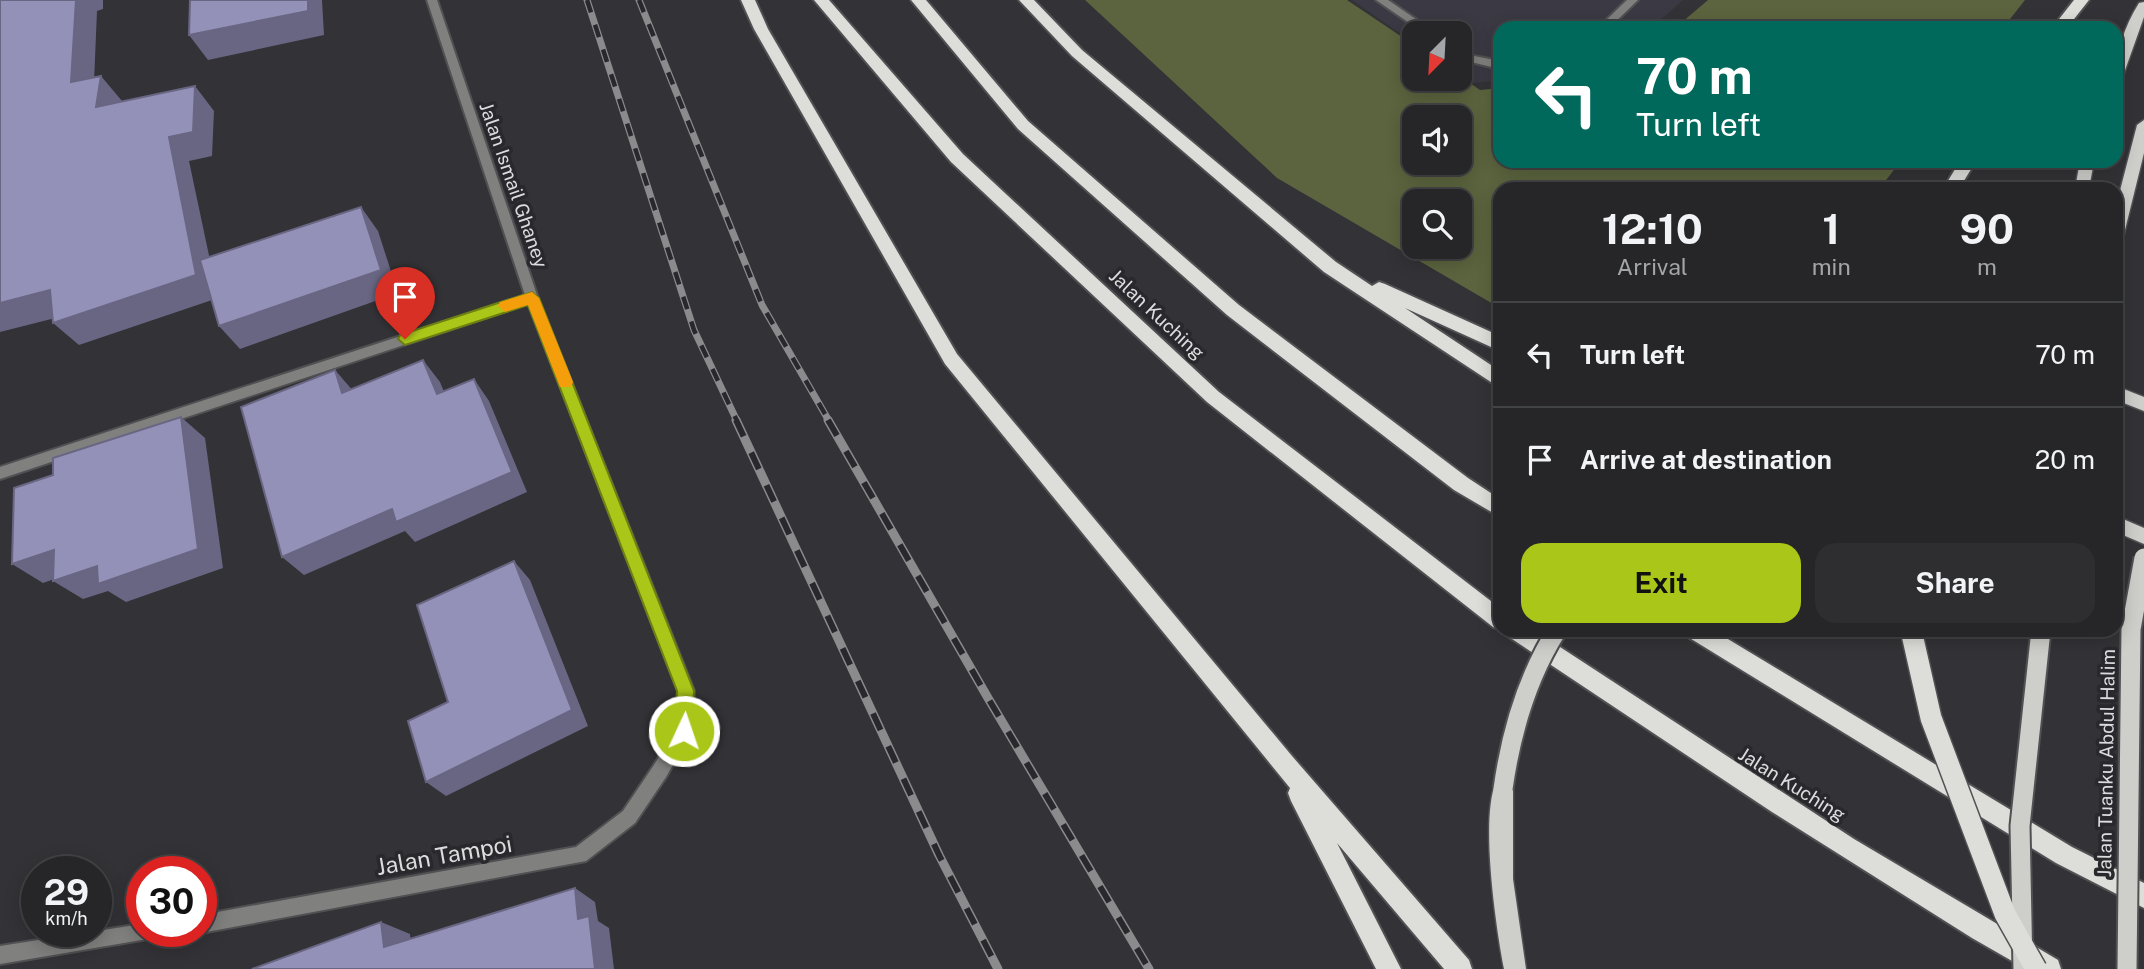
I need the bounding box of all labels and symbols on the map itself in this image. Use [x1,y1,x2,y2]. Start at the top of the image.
north arrow [1402,21,1472,91]
street label: Jalan Ismail Ghaney [475,99,553,271]
street label: Jalan Kuching [1105,264,1209,364]
pin [375,267,435,339]
street label: Jalan Tuanku Abdul Halim [2093,649,2119,877]
position arrow [647,694,721,768]
street label: Jalan Kuching [1735,742,1850,826]
street label: Jalan Tampoi [374,830,514,880]
speed limit sign: 30 [126,856,217,947]

